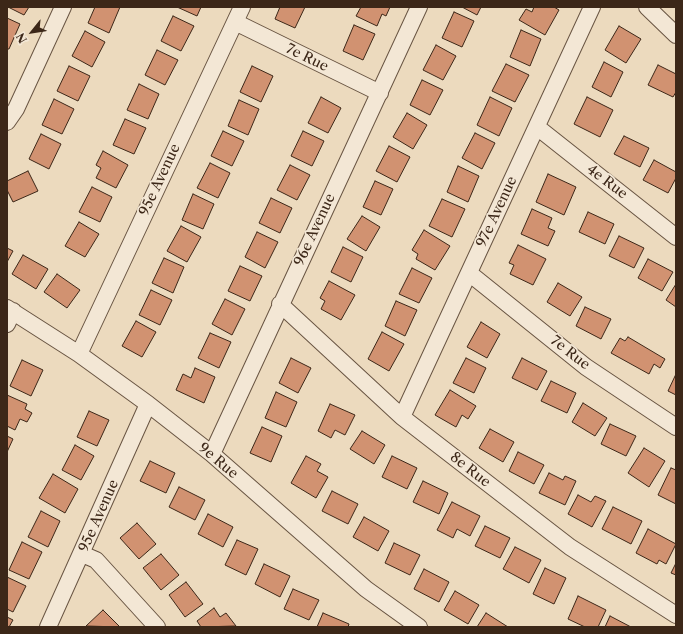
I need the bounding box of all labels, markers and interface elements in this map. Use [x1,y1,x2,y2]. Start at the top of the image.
north arrow [12,12,52,52]
text: N [13,30,30,46]
street label: 7e Rue [283,41,331,75]
street label: 95e Avenue [136,141,184,219]
street label: 4e Rue [583,161,631,203]
street label: 97e Avenue [473,174,521,250]
street label: 96e Avenue [291,191,339,269]
street label: 7e Rue [547,332,593,374]
street label: 9e Rue [195,440,241,482]
street label: 8e Rue [446,449,494,491]
street label: 95e Avenue [76,477,122,555]

